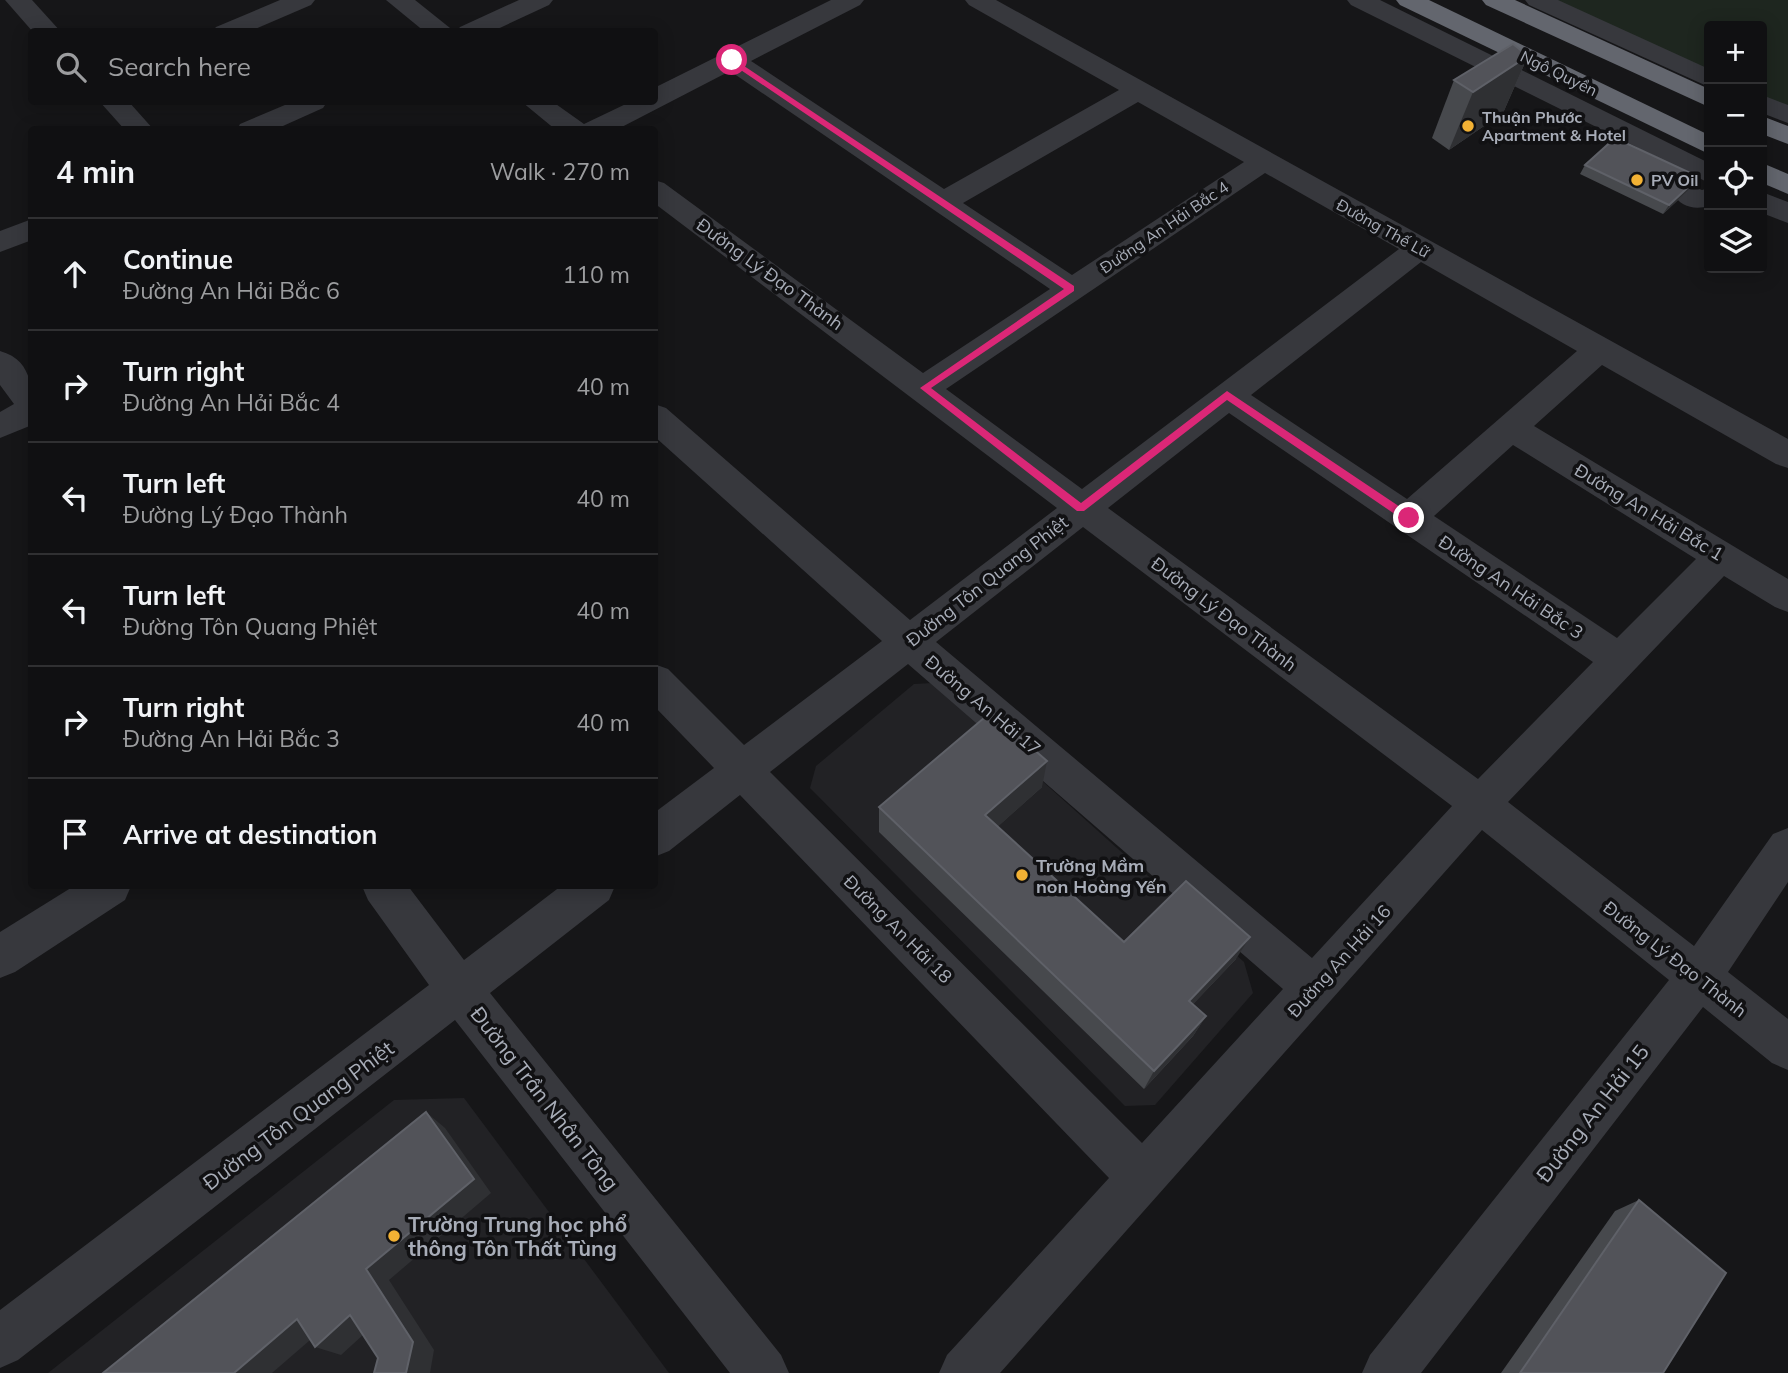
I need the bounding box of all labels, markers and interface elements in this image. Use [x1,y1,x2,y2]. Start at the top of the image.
map controls [1704,21,1767,273]
button: + [1704,21,1767,84]
search box [28,28,658,105]
route start [716,44,747,75]
street label: Ngô Quyền [1517,46,1601,100]
icon: search [52,48,90,86]
text: Search here [108,50,251,83]
button: − [1704,84,1767,147]
place label: Thuận Phước Apartment & Hotel [1482,107,1626,145]
marker: Thuận Phước Apartment & Hotel [1460,118,1476,134]
button: locate [1704,147,1767,210]
text: 4 min [56,153,135,191]
text: Walk · 270 m [490,157,630,186]
place label: PV Oil [1651,170,1699,190]
marker: PV Oil [1629,172,1645,188]
street label: Đường An Hải Bắc 4 [1096,176,1232,277]
street label: Đường Thế Lữ [1333,194,1434,262]
button: layers [1704,210,1767,273]
street label: Đường Lý Đạo Thành [692,213,848,335]
text: Continue [123,243,233,276]
icon: ahead [56,255,94,293]
text: 110 m [562,260,630,289]
text: Đường An Hải Bắc 6 [123,276,340,305]
text: Turn right [123,355,244,388]
icon: right [56,367,94,405]
text: 40 m [576,372,630,401]
text: Đường An Hải Bắc 4 [123,388,340,417]
street label: Đường An Hải Bắc 1 [1570,458,1728,566]
text: Turn left [123,467,225,500]
icon: left [56,479,94,517]
text: 40 m [576,484,630,513]
text: Đường Lý Đạo Thành [123,500,348,529]
route end [1393,502,1424,533]
street label: Đường Tôn Quang Phiệt [901,511,1073,651]
street label: Đường An Hải Bắc 3 [1434,530,1588,644]
street label: Đường Lý Đạo Thành [1147,552,1301,676]
text: Turn left [123,579,225,612]
icon: left [56,591,94,629]
text: 40 m [576,596,630,625]
text: Đường Tôn Quang Phiệt [123,612,377,641]
street label: Đường An Hải 17 [921,650,1045,760]
text: Turn right [123,691,244,724]
icon: right [56,703,94,741]
text: 40 m [576,708,630,737]
text: Đường An Hải Bắc 3 [123,724,340,753]
icon: arrive [56,815,94,853]
text: Arrive at destination [123,818,378,851]
place label: Trường Mầm non Hoàng Yến [1036,854,1167,898]
marker: Trường Mầm non Hoàng Yến [1014,867,1030,883]
street label: Đường An Hải 18 [839,870,957,988]
street label: Đường Lý Đạo Thành [1599,896,1751,1022]
street label: Đường An Hải 16 [1282,900,1396,1022]
street label: Đường Trần Nhân Tông [465,1001,625,1195]
street label: Đường Tôn Quang Phiệt [197,1035,399,1195]
street label: Đường An Hải 15 [1530,1039,1654,1187]
place label: Trường Trung học phổ thông Tôn Thất Tùng [408,1211,627,1261]
marker: Trường Trung học phổ thông Tôn Thất Tùng [386,1228,402,1244]

